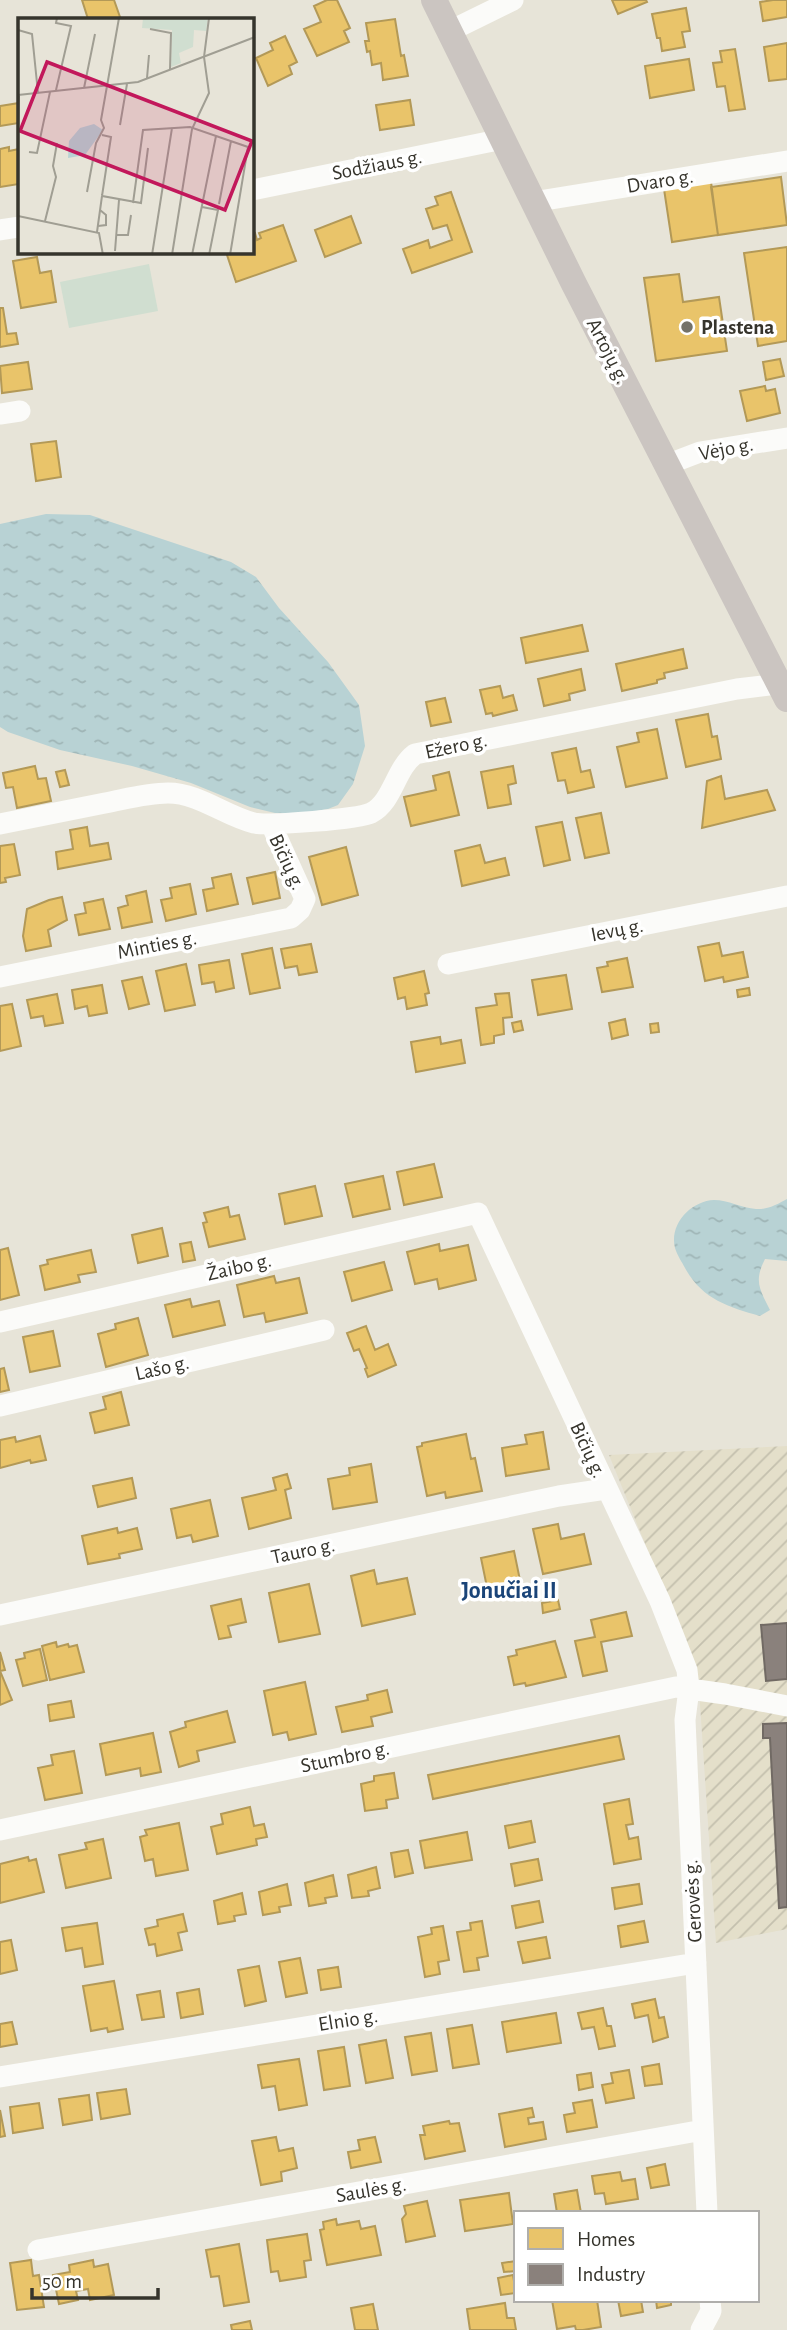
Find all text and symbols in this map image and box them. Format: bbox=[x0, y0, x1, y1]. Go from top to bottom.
inset map bbox=[18, 18, 254, 254]
street label: Sodžiaus g. bbox=[330, 146, 424, 184]
street label: Dvaro g. bbox=[625, 165, 695, 197]
street label: Artojų g. bbox=[583, 315, 633, 387]
place label: Plastena bbox=[701, 317, 774, 338]
marker: Plastena bbox=[679, 319, 695, 335]
street label: Vėjo g. bbox=[697, 433, 755, 465]
street label: Ežero g. bbox=[423, 729, 489, 763]
street label: Bičių g. bbox=[265, 831, 309, 893]
street label: Ievų g. bbox=[589, 915, 645, 945]
street label: Minties g. bbox=[116, 927, 198, 963]
street label: Žaibo g. bbox=[204, 1247, 273, 1285]
street label: Lašo g. bbox=[133, 1352, 191, 1384]
street label: Bičių g. bbox=[566, 1419, 610, 1481]
street label: Tauro g. bbox=[269, 1534, 337, 1568]
district label: Jonučiai II bbox=[461, 1579, 557, 1603]
street label: Stumbro g. bbox=[299, 1737, 391, 1777]
street label: Gerovės g. bbox=[680, 1859, 706, 1943]
street label: Elnio g. bbox=[317, 2005, 379, 2035]
street label: Saulės g. bbox=[334, 2173, 408, 2207]
legend bbox=[514, 2211, 759, 2302]
text: Homes bbox=[577, 2229, 635, 2250]
scale bar bbox=[32, 2256, 158, 2300]
text: Industry bbox=[577, 2264, 645, 2285]
text: 50 m bbox=[42, 2271, 82, 2292]

